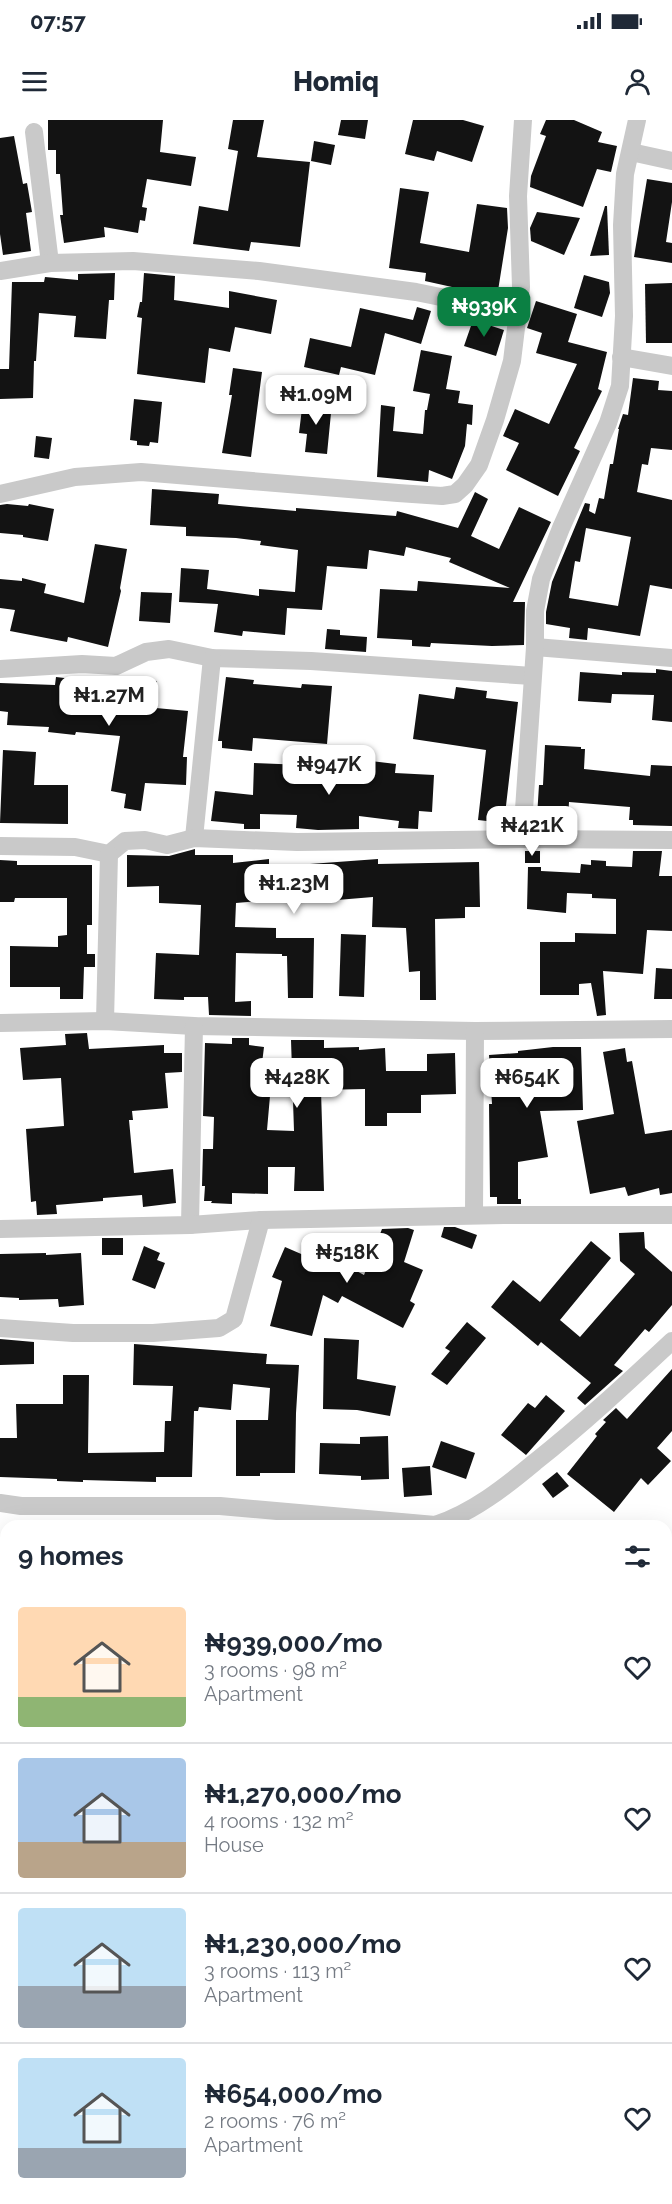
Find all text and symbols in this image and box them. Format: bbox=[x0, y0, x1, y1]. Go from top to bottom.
text: 07:57 bbox=[30, 8, 86, 34]
icon: menu bbox=[18, 65, 51, 98]
icon: person bbox=[621, 65, 654, 98]
text: Homiq bbox=[293, 66, 379, 97]
pin: ₦939K bbox=[442, 287, 526, 338]
text: ₦939K bbox=[451, 294, 517, 318]
pin: ₦1.09M bbox=[267, 375, 365, 426]
text: ₦1.09M bbox=[280, 382, 352, 406]
pin: ₦1.27M bbox=[60, 676, 158, 727]
text: ₦1.27M bbox=[73, 683, 145, 707]
pin: ₦947K bbox=[287, 745, 371, 796]
text: ₦947K bbox=[296, 752, 362, 776]
pin: ₦421K bbox=[490, 806, 574, 857]
text: ₦421K bbox=[500, 813, 564, 837]
pin: ₦1.23M bbox=[245, 864, 343, 915]
text: ₦1.23M bbox=[258, 871, 330, 895]
pin: ₦428K bbox=[255, 1058, 339, 1109]
pin: ₦654K bbox=[485, 1058, 569, 1109]
text: ₦428K bbox=[264, 1065, 330, 1089]
text: ₦654K bbox=[494, 1065, 560, 1089]
pin: ₦518K bbox=[305, 1233, 389, 1284]
text: ₦518K bbox=[315, 1240, 379, 1264]
icon: filters bbox=[621, 1540, 654, 1573]
text: 9 homes bbox=[18, 1541, 124, 1571]
text: ₦939,000/mo bbox=[204, 1628, 382, 1658]
icon: home bbox=[66, 1631, 138, 1703]
icon: heart bbox=[621, 1651, 654, 1684]
text: 3 rooms · 98 m² bbox=[204, 1658, 347, 1682]
text: Apartment bbox=[204, 1682, 303, 1706]
text: ₦1,270,000/mo bbox=[204, 1779, 401, 1809]
icon: home bbox=[66, 1782, 138, 1854]
icon: heart bbox=[621, 1802, 654, 1835]
text: 4 rooms · 132 m² bbox=[204, 1809, 353, 1833]
text: House bbox=[204, 1833, 264, 1857]
text: ₦1,230,000/mo bbox=[204, 1929, 401, 1959]
icon: home bbox=[66, 1932, 138, 2004]
icon: heart bbox=[621, 1952, 654, 1985]
text: 3 rooms · 113 m² bbox=[204, 1959, 351, 1983]
text: Apartment bbox=[204, 1983, 303, 2007]
text: ₦654,000/mo bbox=[204, 2079, 382, 2109]
icon: home bbox=[66, 2082, 138, 2154]
icon: heart bbox=[621, 2102, 654, 2135]
text: 2 rooms · 76 m² bbox=[204, 2109, 346, 2133]
text: Apartment bbox=[204, 2133, 303, 2157]

